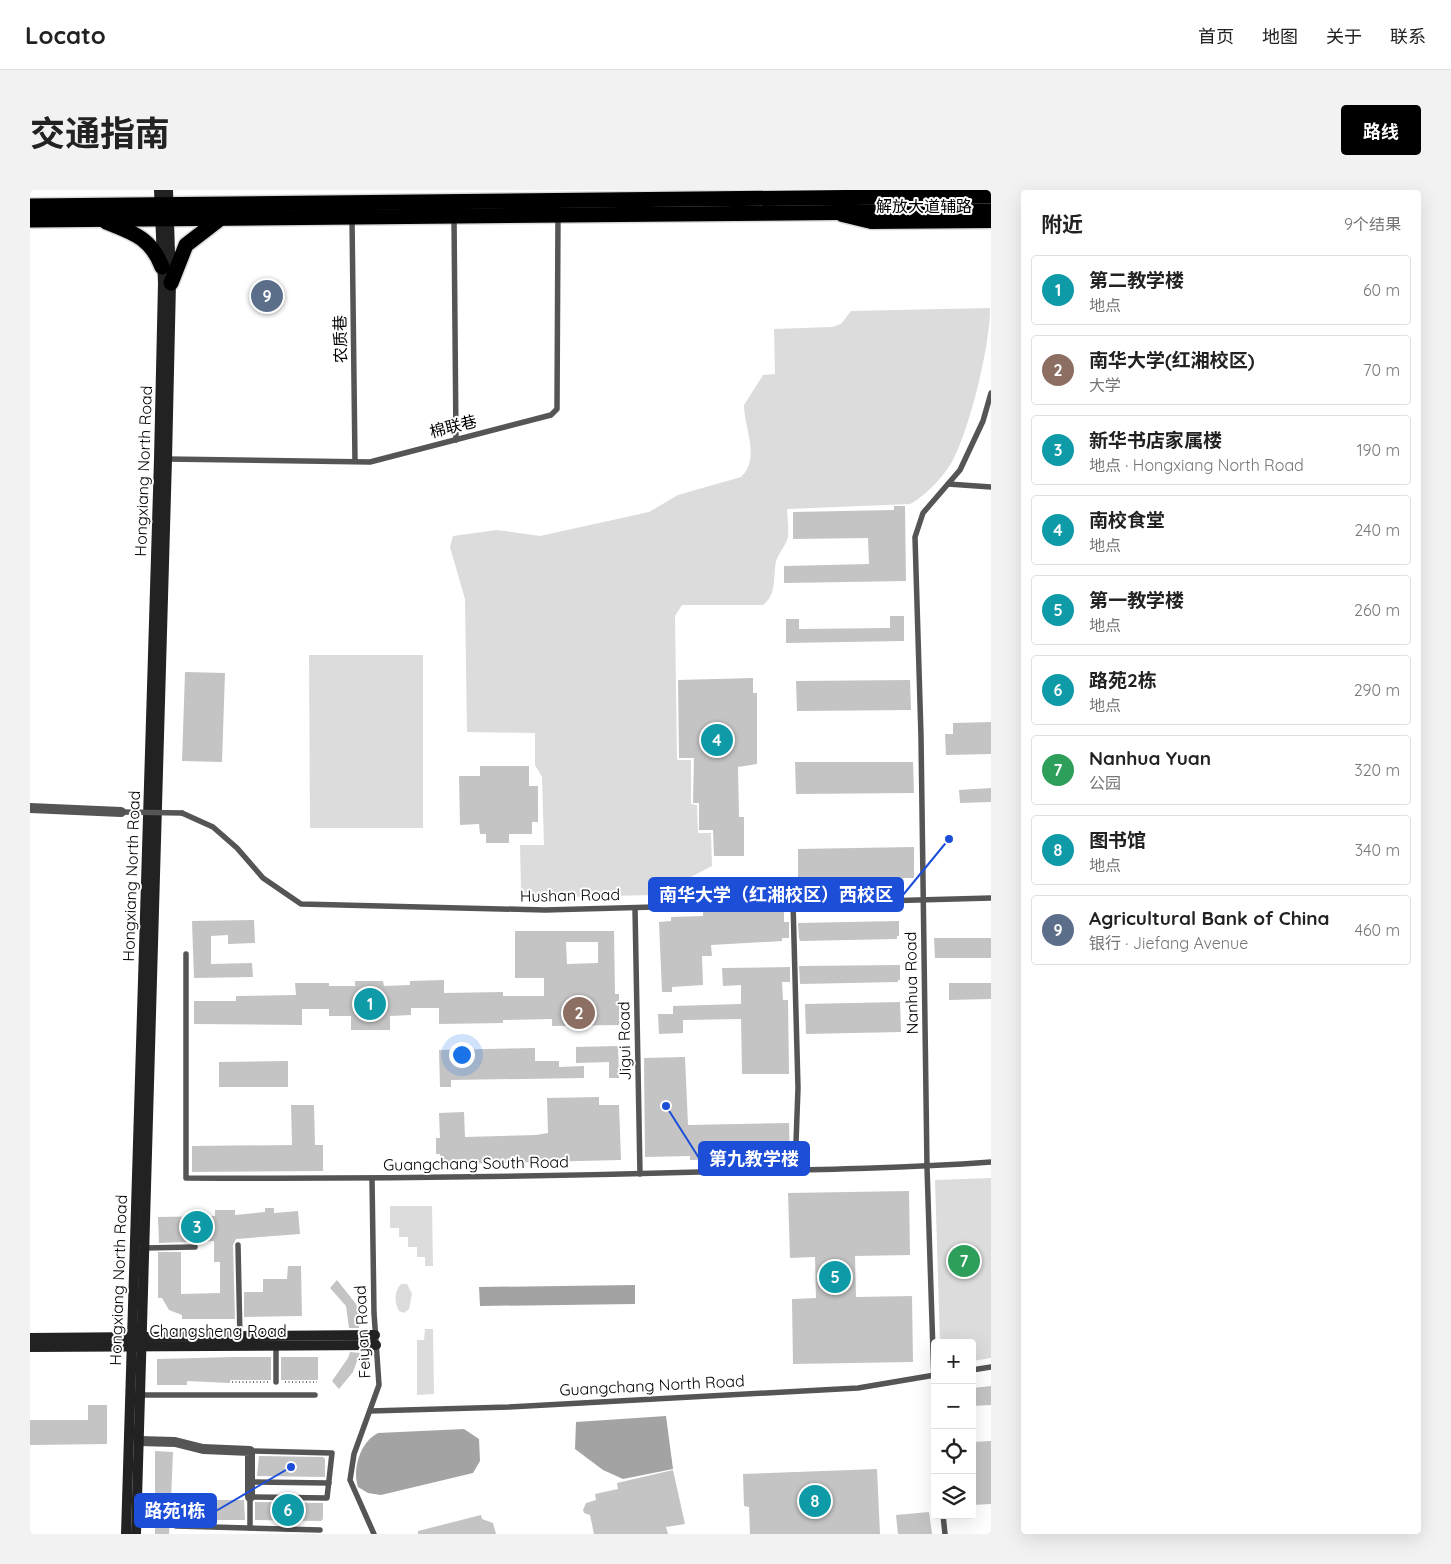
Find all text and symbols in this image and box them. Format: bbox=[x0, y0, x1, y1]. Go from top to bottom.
text: Locato bbox=[25, 20, 106, 50]
text: 首页 bbox=[1198, 25, 1234, 48]
text: 地图 bbox=[1262, 25, 1298, 48]
text: 关于 bbox=[1326, 25, 1362, 48]
text: 联系 bbox=[1390, 25, 1426, 48]
button: 路线 bbox=[1341, 105, 1421, 155]
text: 交通指南 bbox=[30, 111, 170, 155]
street label: 解放大道辅路 bbox=[876, 196, 972, 216]
text: 附近 bbox=[1041, 211, 1083, 237]
text: 9个结果 bbox=[1344, 214, 1401, 234]
text: 第二教学楼 bbox=[1089, 268, 1184, 292]
pin: 9 bbox=[251, 277, 283, 315]
text: 1 bbox=[1055, 280, 1061, 300]
text: 60 m bbox=[1363, 280, 1400, 300]
text: 地点 bbox=[1089, 295, 1121, 315]
street label: 农质巷 bbox=[330, 315, 350, 363]
text: 南华大学(红湘校区) bbox=[1089, 348, 1255, 372]
text: 2 bbox=[1053, 360, 1063, 380]
text: 70 m bbox=[1363, 360, 1400, 380]
text: 大学 bbox=[1089, 375, 1121, 395]
street label: Hongxiang North Road bbox=[130, 385, 156, 557]
street label: 棉联巷 bbox=[427, 410, 479, 442]
text: 新华书店家属楼 bbox=[1089, 428, 1222, 452]
text: 3 bbox=[1054, 440, 1062, 460]
text: 190 m bbox=[1357, 440, 1400, 460]
text: 地点 · Hongxiang North Road bbox=[1089, 455, 1304, 475]
text: 南校食堂 bbox=[1089, 508, 1165, 532]
text: 4 bbox=[1053, 520, 1063, 540]
text: 240 m bbox=[1354, 520, 1400, 540]
text: 地点 bbox=[1089, 535, 1121, 555]
text: 第一教学楼 bbox=[1089, 588, 1184, 612]
text: 5 bbox=[1053, 600, 1063, 620]
text: 260 m bbox=[1354, 600, 1400, 620]
text: 地点 bbox=[1089, 615, 1121, 635]
text: 路苑2栋 bbox=[1089, 668, 1157, 692]
text: 6 bbox=[1054, 680, 1062, 700]
text: 290 m bbox=[1354, 680, 1400, 700]
text: 地点 bbox=[1089, 695, 1121, 715]
pin: 4 bbox=[701, 721, 733, 759]
text: Nanhua Yuan bbox=[1089, 746, 1211, 770]
text: 7 bbox=[1054, 760, 1062, 780]
text: 320 m bbox=[1354, 760, 1400, 780]
text: 公园 bbox=[1089, 773, 1121, 793]
street label: Hongxiang North Road bbox=[118, 790, 144, 962]
text: 图书馆 bbox=[1089, 828, 1146, 852]
text: 8 bbox=[1054, 840, 1062, 860]
text: 340 m bbox=[1355, 840, 1400, 860]
text: 地点 bbox=[1089, 855, 1121, 875]
callout: 南华大学（红湘校区）西校区 bbox=[649, 878, 903, 911]
text: 南华大学（红湘校区）西校区 bbox=[659, 883, 893, 906]
street label: Hushan Road bbox=[520, 884, 620, 906]
text: Agricultural Bank of China bbox=[1089, 906, 1330, 930]
text: 9 bbox=[1053, 920, 1063, 940]
text: 460 m bbox=[1354, 920, 1400, 940]
street label: Nanhua Road bbox=[900, 932, 922, 1034]
text: 银行 · Jiefang Avenue bbox=[1089, 933, 1248, 953]
pin: 1 bbox=[354, 985, 386, 1023]
pin: 2 bbox=[563, 994, 595, 1032]
street label: Jigui Road bbox=[613, 1001, 635, 1081]
your location bbox=[449, 1042, 475, 1068]
callout: 第九教学楼 bbox=[699, 1142, 809, 1175]
text: 第九教学楼 bbox=[709, 1147, 799, 1170]
street label: Guangchang South Road bbox=[383, 1151, 569, 1175]
street label: Hongxiang North Road bbox=[105, 1194, 131, 1366]
pin: 3 bbox=[181, 1208, 213, 1246]
pin: 7 bbox=[948, 1242, 980, 1280]
pin: 5 bbox=[819, 1258, 851, 1296]
street label: Feiyan Road bbox=[350, 1285, 374, 1379]
street label: Changsheng Road bbox=[149, 1321, 287, 1341]
map controls bbox=[931, 1339, 976, 1519]
button: + bbox=[931, 1339, 976, 1384]
street label: Guangchang North Road bbox=[559, 1370, 745, 1400]
button: − bbox=[931, 1384, 976, 1429]
button: locate bbox=[931, 1429, 976, 1474]
button: layers bbox=[931, 1474, 976, 1519]
pin: 8 bbox=[799, 1482, 831, 1520]
pin: 6 bbox=[272, 1491, 304, 1529]
callout: 路苑1栋 bbox=[135, 1494, 216, 1527]
text: 路苑1栋 bbox=[144, 1499, 206, 1522]

